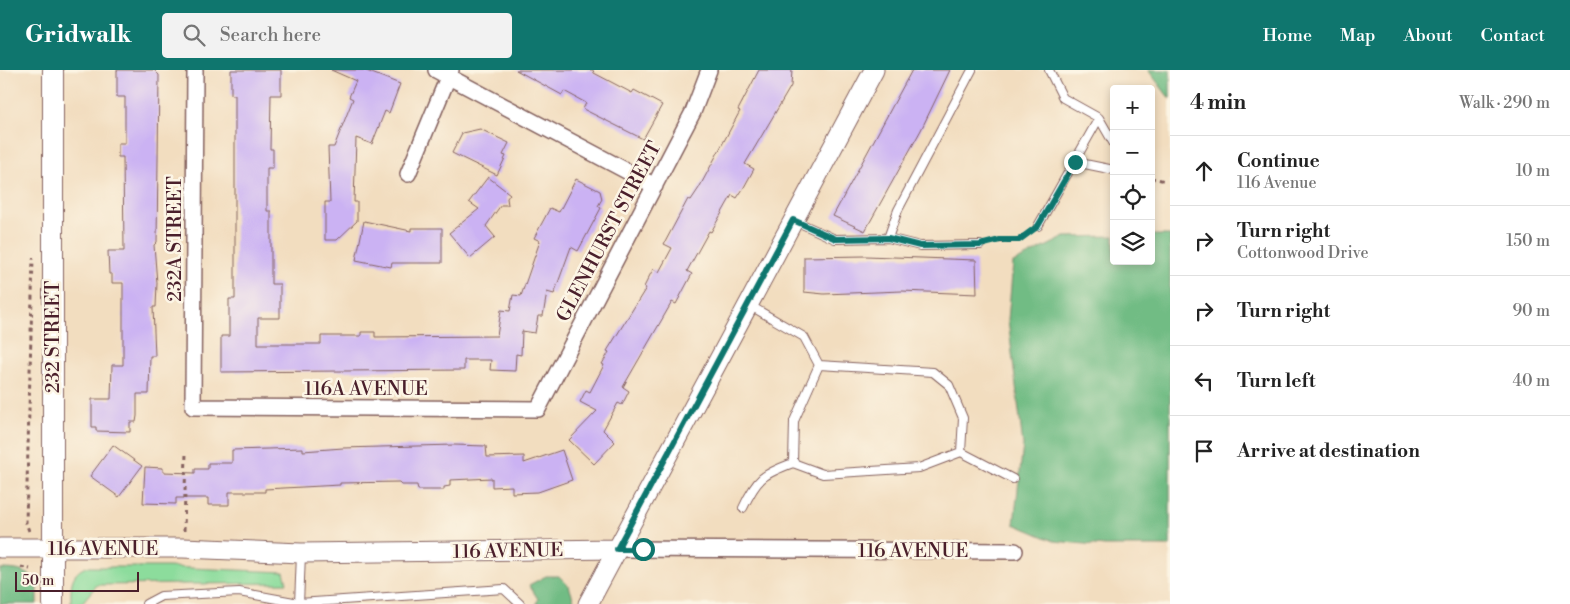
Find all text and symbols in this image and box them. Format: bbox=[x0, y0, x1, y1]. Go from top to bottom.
search box bbox=[162, 13, 512, 58]
text: Gridwalk bbox=[25, 20, 132, 50]
icon: search bbox=[180, 21, 208, 49]
text: Search here bbox=[220, 23, 321, 47]
text: Home bbox=[1263, 24, 1312, 47]
text: Map bbox=[1340, 24, 1376, 47]
text: About bbox=[1404, 24, 1453, 47]
text: Contact bbox=[1481, 24, 1545, 47]
map controls bbox=[1110, 85, 1155, 265]
button: + bbox=[1110, 85, 1155, 130]
text: 4 min bbox=[1190, 90, 1246, 116]
text: Walk · 290 m bbox=[1459, 93, 1550, 113]
button: − bbox=[1110, 130, 1155, 175]
street label: GLENHURST STREET bbox=[551, 137, 667, 326]
text: Continue bbox=[1237, 149, 1320, 173]
route end bbox=[1064, 151, 1087, 174]
icon: ahead bbox=[1190, 157, 1218, 185]
text: 10 m bbox=[1516, 161, 1550, 181]
text: 116 Avenue bbox=[1237, 173, 1316, 193]
button: locate bbox=[1110, 175, 1155, 220]
street label: 232A STREET bbox=[163, 176, 187, 302]
text: Turn right bbox=[1237, 219, 1330, 243]
button: layers bbox=[1110, 220, 1155, 265]
icon: right bbox=[1190, 227, 1218, 255]
text: 150 m bbox=[1506, 231, 1550, 251]
text: Cottonwood Drive bbox=[1237, 243, 1368, 263]
street label: 232 STREET bbox=[41, 281, 65, 393]
icon: right bbox=[1190, 297, 1218, 325]
text: Turn right bbox=[1237, 299, 1330, 323]
text: 90 m bbox=[1512, 301, 1550, 321]
icon: left bbox=[1190, 367, 1218, 395]
text: Turn left bbox=[1237, 369, 1316, 393]
text: 40 m bbox=[1513, 371, 1550, 391]
street label: 116A AVENUE bbox=[304, 377, 428, 401]
icon: arrive bbox=[1190, 437, 1218, 465]
text: Arrive at destination bbox=[1237, 439, 1420, 463]
street label: 116 AVENUE bbox=[48, 537, 158, 561]
street label: 116 AVENUE bbox=[453, 538, 564, 564]
route start bbox=[632, 538, 655, 561]
street label: 116 AVENUE bbox=[858, 539, 968, 563]
scale bar bbox=[15, 569, 139, 592]
text: 50 m bbox=[22, 572, 54, 590]

